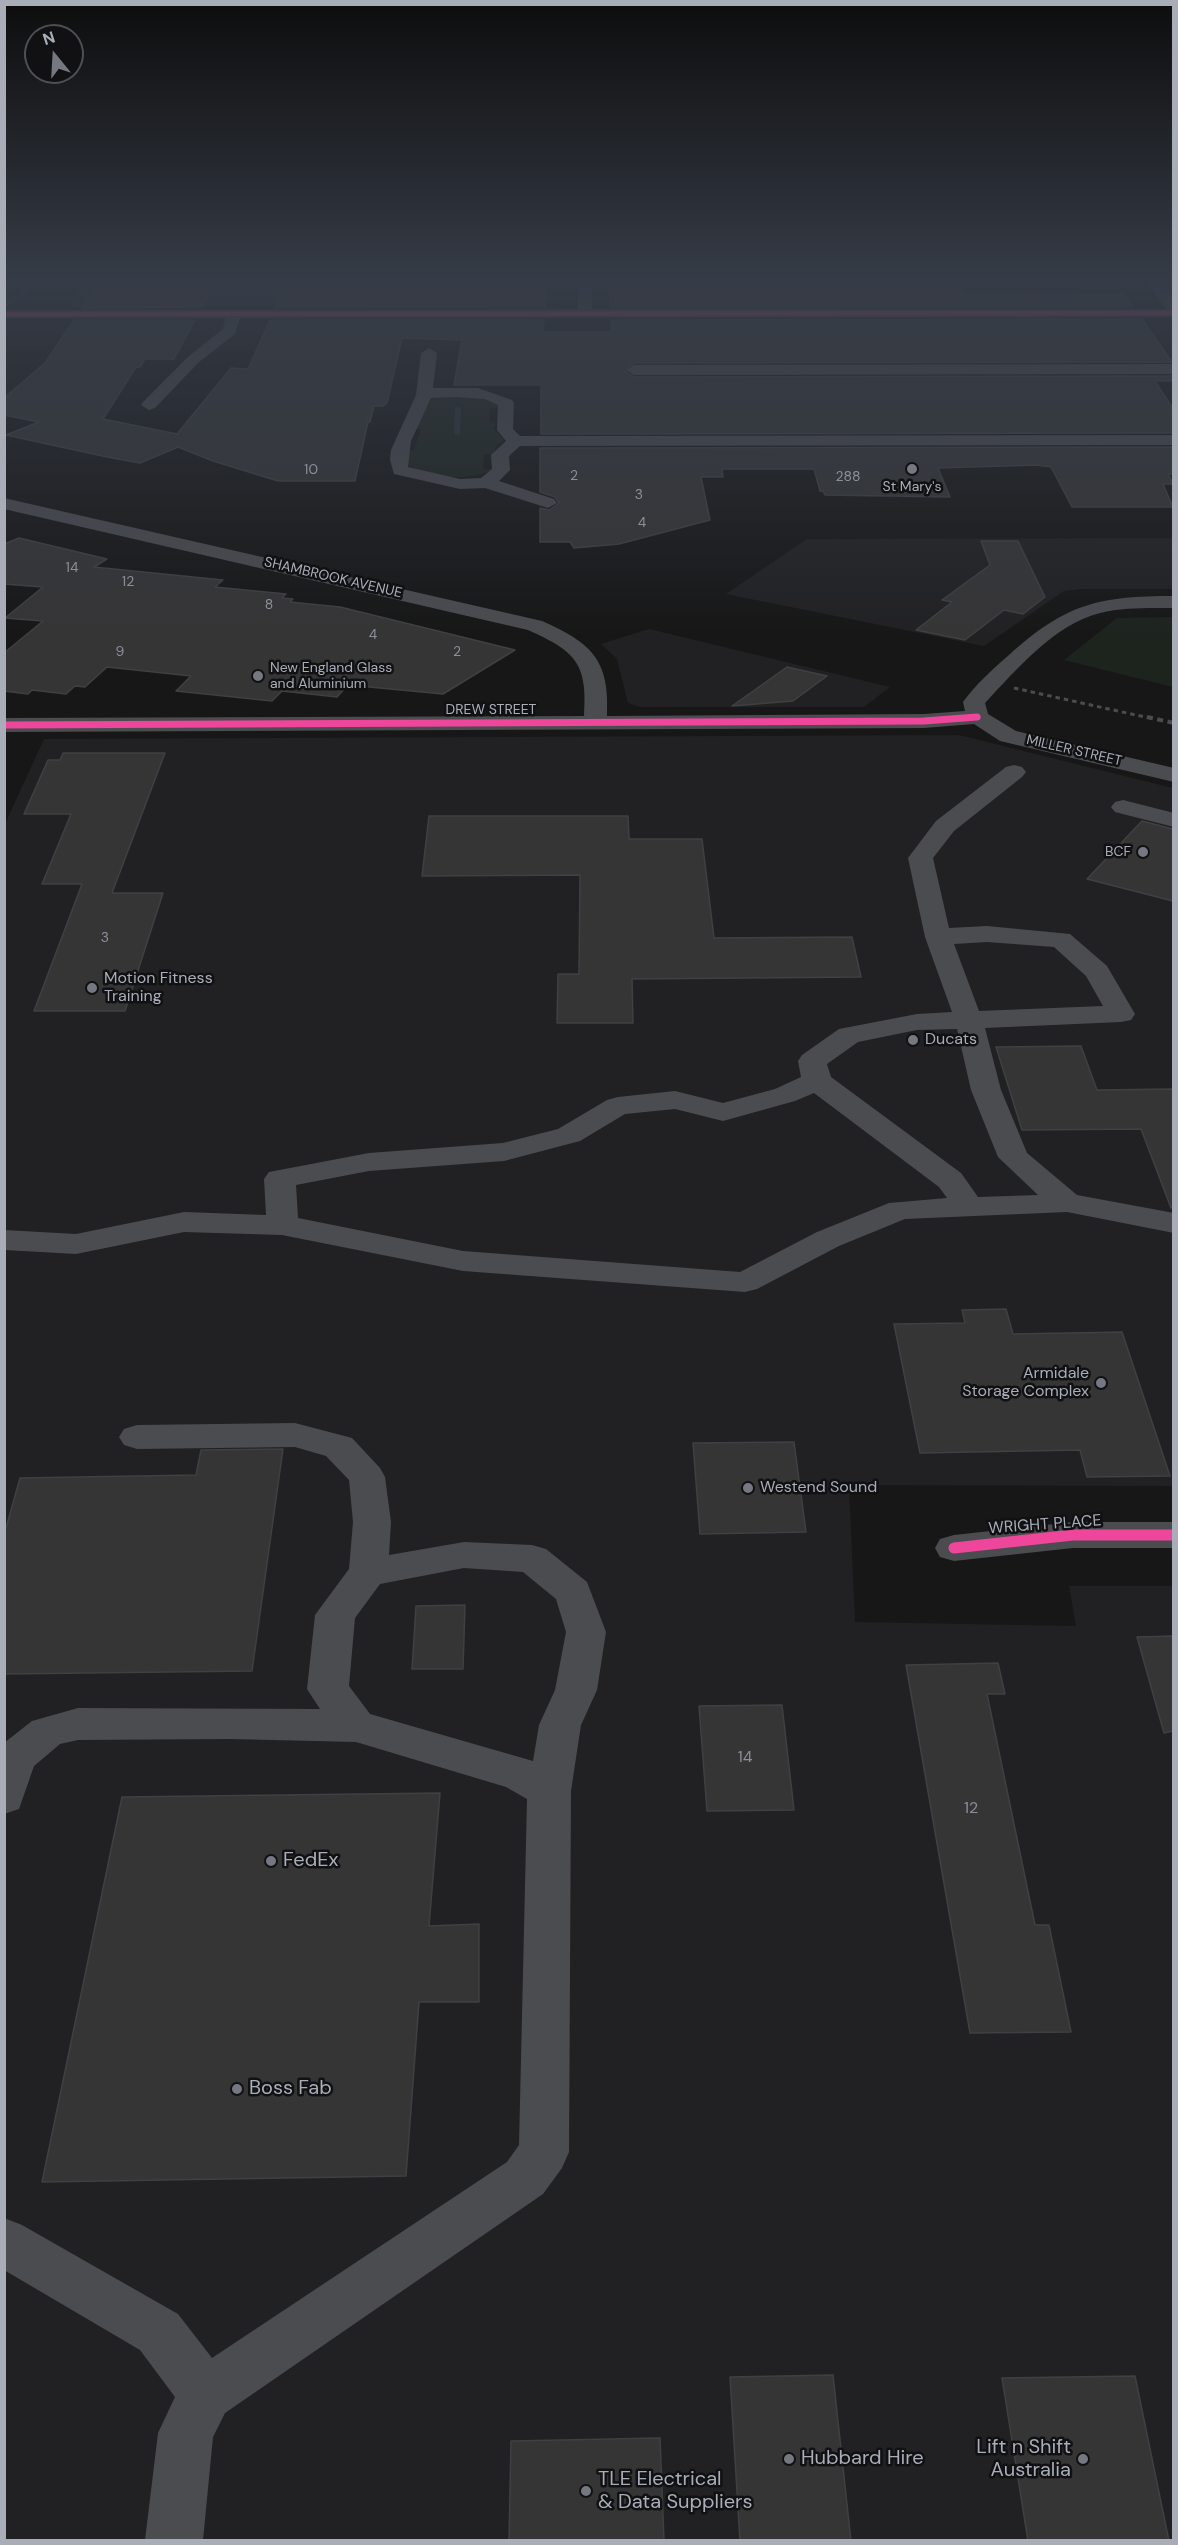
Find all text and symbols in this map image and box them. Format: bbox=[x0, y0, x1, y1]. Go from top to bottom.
north arrow bbox=[24, 24, 84, 84]
text: N bbox=[40, 27, 58, 50]
house number: 10 bbox=[304, 462, 318, 478]
marker: St Mary's bbox=[905, 462, 919, 476]
house number: 2 bbox=[570, 468, 578, 484]
house number: 288 bbox=[836, 469, 860, 485]
place label: St Mary's bbox=[883, 479, 941, 495]
house number: 3 bbox=[635, 487, 643, 503]
house number: 4 bbox=[638, 515, 646, 531]
street label: SHAMBROOK AVENUE bbox=[262, 554, 404, 602]
house number: 14 bbox=[66, 560, 78, 576]
house number: 12 bbox=[122, 574, 134, 590]
house number: 8 bbox=[265, 597, 273, 613]
house number: 4 bbox=[369, 627, 377, 643]
house number: 9 bbox=[116, 644, 124, 660]
house number: 2 bbox=[453, 644, 461, 660]
place label: New England Glass and Aluminium bbox=[270, 660, 392, 692]
marker: New England Glass and Aluminium bbox=[251, 669, 265, 683]
street label: DREW STREET bbox=[446, 702, 536, 718]
street label: MILLER STREET bbox=[1025, 732, 1123, 770]
place label: BCF bbox=[1105, 844, 1131, 860]
marker: BCF bbox=[1136, 845, 1150, 859]
house number: 3 bbox=[101, 930, 109, 946]
place label: Motion Fitness Training bbox=[104, 969, 213, 1007]
marker: Motion Fitness Training bbox=[85, 981, 99, 995]
place label: Ducats bbox=[925, 1030, 977, 1050]
marker: Ducats bbox=[906, 1033, 920, 1047]
place label: Armidale Storage Complex bbox=[962, 1364, 1089, 1402]
marker: Armidale Storage Complex bbox=[1094, 1376, 1108, 1390]
place label: Westend Sound bbox=[760, 1478, 877, 1498]
marker: Westend Sound bbox=[741, 1481, 755, 1495]
street label: WRIGHT PLACE bbox=[988, 1511, 1102, 1539]
house number: 14 bbox=[738, 1748, 752, 1768]
house number: 12 bbox=[964, 1799, 978, 1819]
place label: FedEx bbox=[283, 1849, 338, 1873]
marker: FedEx bbox=[264, 1854, 278, 1868]
place label: Boss Fab bbox=[249, 2077, 332, 2101]
marker: Boss Fab bbox=[230, 2082, 244, 2096]
place label: Lift n Shift Australia bbox=[976, 2436, 1071, 2483]
place label: Hubbard Hire bbox=[801, 2447, 924, 2471]
marker: Hubbard Hire bbox=[782, 2452, 796, 2466]
marker: Lift n Shift Australia bbox=[1076, 2452, 1090, 2466]
place label: TLE Electrical & Data Suppliers bbox=[598, 2468, 753, 2515]
marker: TLE Electrical & Data Suppliers bbox=[579, 2484, 593, 2498]

